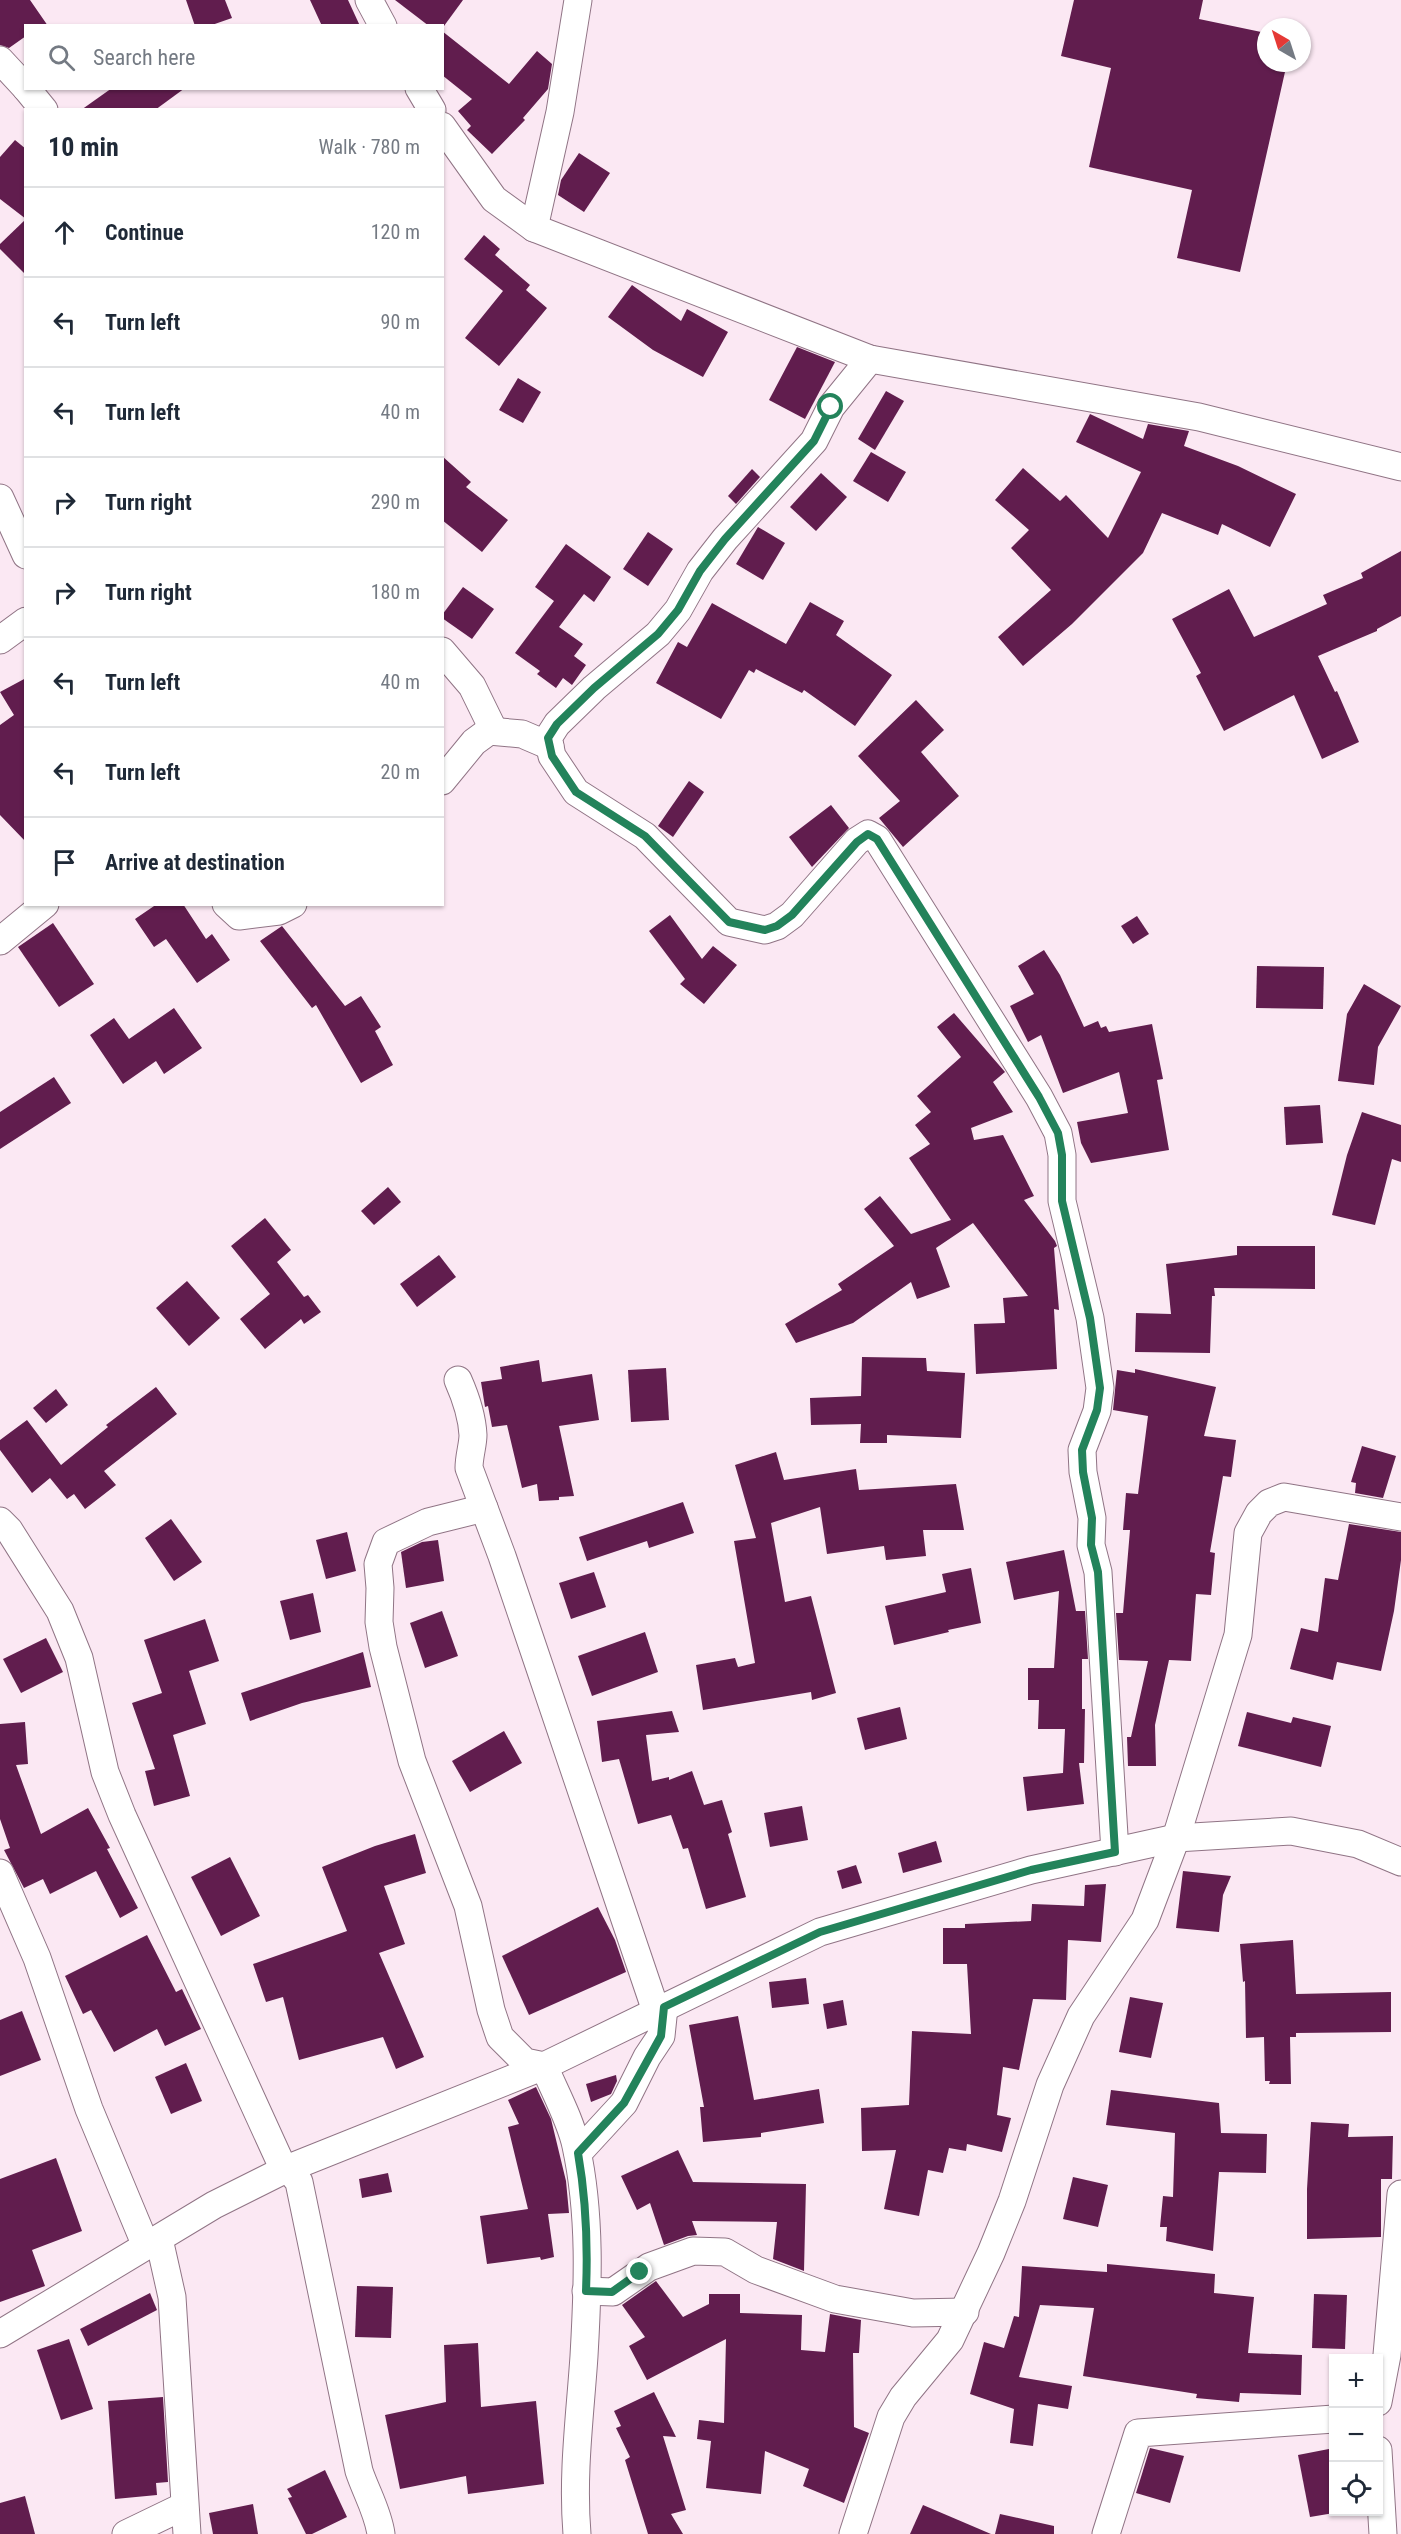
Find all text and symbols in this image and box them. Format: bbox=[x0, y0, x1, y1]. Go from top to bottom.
north arrow bbox=[1257, 18, 1311, 72]
search box bbox=[24, 24, 444, 90]
icon: search bbox=[45, 41, 78, 74]
text: Search here bbox=[93, 45, 195, 70]
text: 10 min bbox=[48, 132, 119, 162]
text: Walk · 780 m bbox=[319, 135, 420, 159]
icon: ahead bbox=[48, 216, 81, 249]
text: Continue bbox=[105, 220, 184, 245]
text: 120 m bbox=[371, 220, 420, 244]
icon: left bbox=[48, 306, 81, 339]
text: Turn left bbox=[105, 310, 180, 335]
text: 90 m bbox=[381, 310, 420, 334]
route start bbox=[817, 393, 843, 419]
icon: left bbox=[48, 396, 81, 429]
text: Turn left bbox=[105, 400, 180, 425]
text: 40 m bbox=[381, 400, 420, 424]
icon: right bbox=[48, 486, 81, 519]
text: Turn right bbox=[105, 490, 192, 515]
text: 290 m bbox=[371, 490, 420, 514]
icon: right bbox=[48, 576, 81, 609]
text: Turn right bbox=[105, 580, 192, 605]
text: 180 m bbox=[371, 580, 420, 604]
icon: left bbox=[48, 666, 81, 699]
text: Turn left bbox=[105, 670, 180, 695]
text: 40 m bbox=[381, 670, 420, 694]
icon: left bbox=[48, 756, 81, 789]
text: Turn left bbox=[105, 760, 180, 785]
text: 20 m bbox=[381, 760, 420, 784]
icon: arrive bbox=[48, 846, 81, 879]
text: Arrive at destination bbox=[105, 850, 285, 875]
route end bbox=[626, 2258, 652, 2284]
map controls bbox=[1329, 2354, 1383, 2516]
button: + bbox=[1329, 2354, 1383, 2408]
button: − bbox=[1329, 2408, 1383, 2462]
button: locate bbox=[1329, 2462, 1383, 2516]

